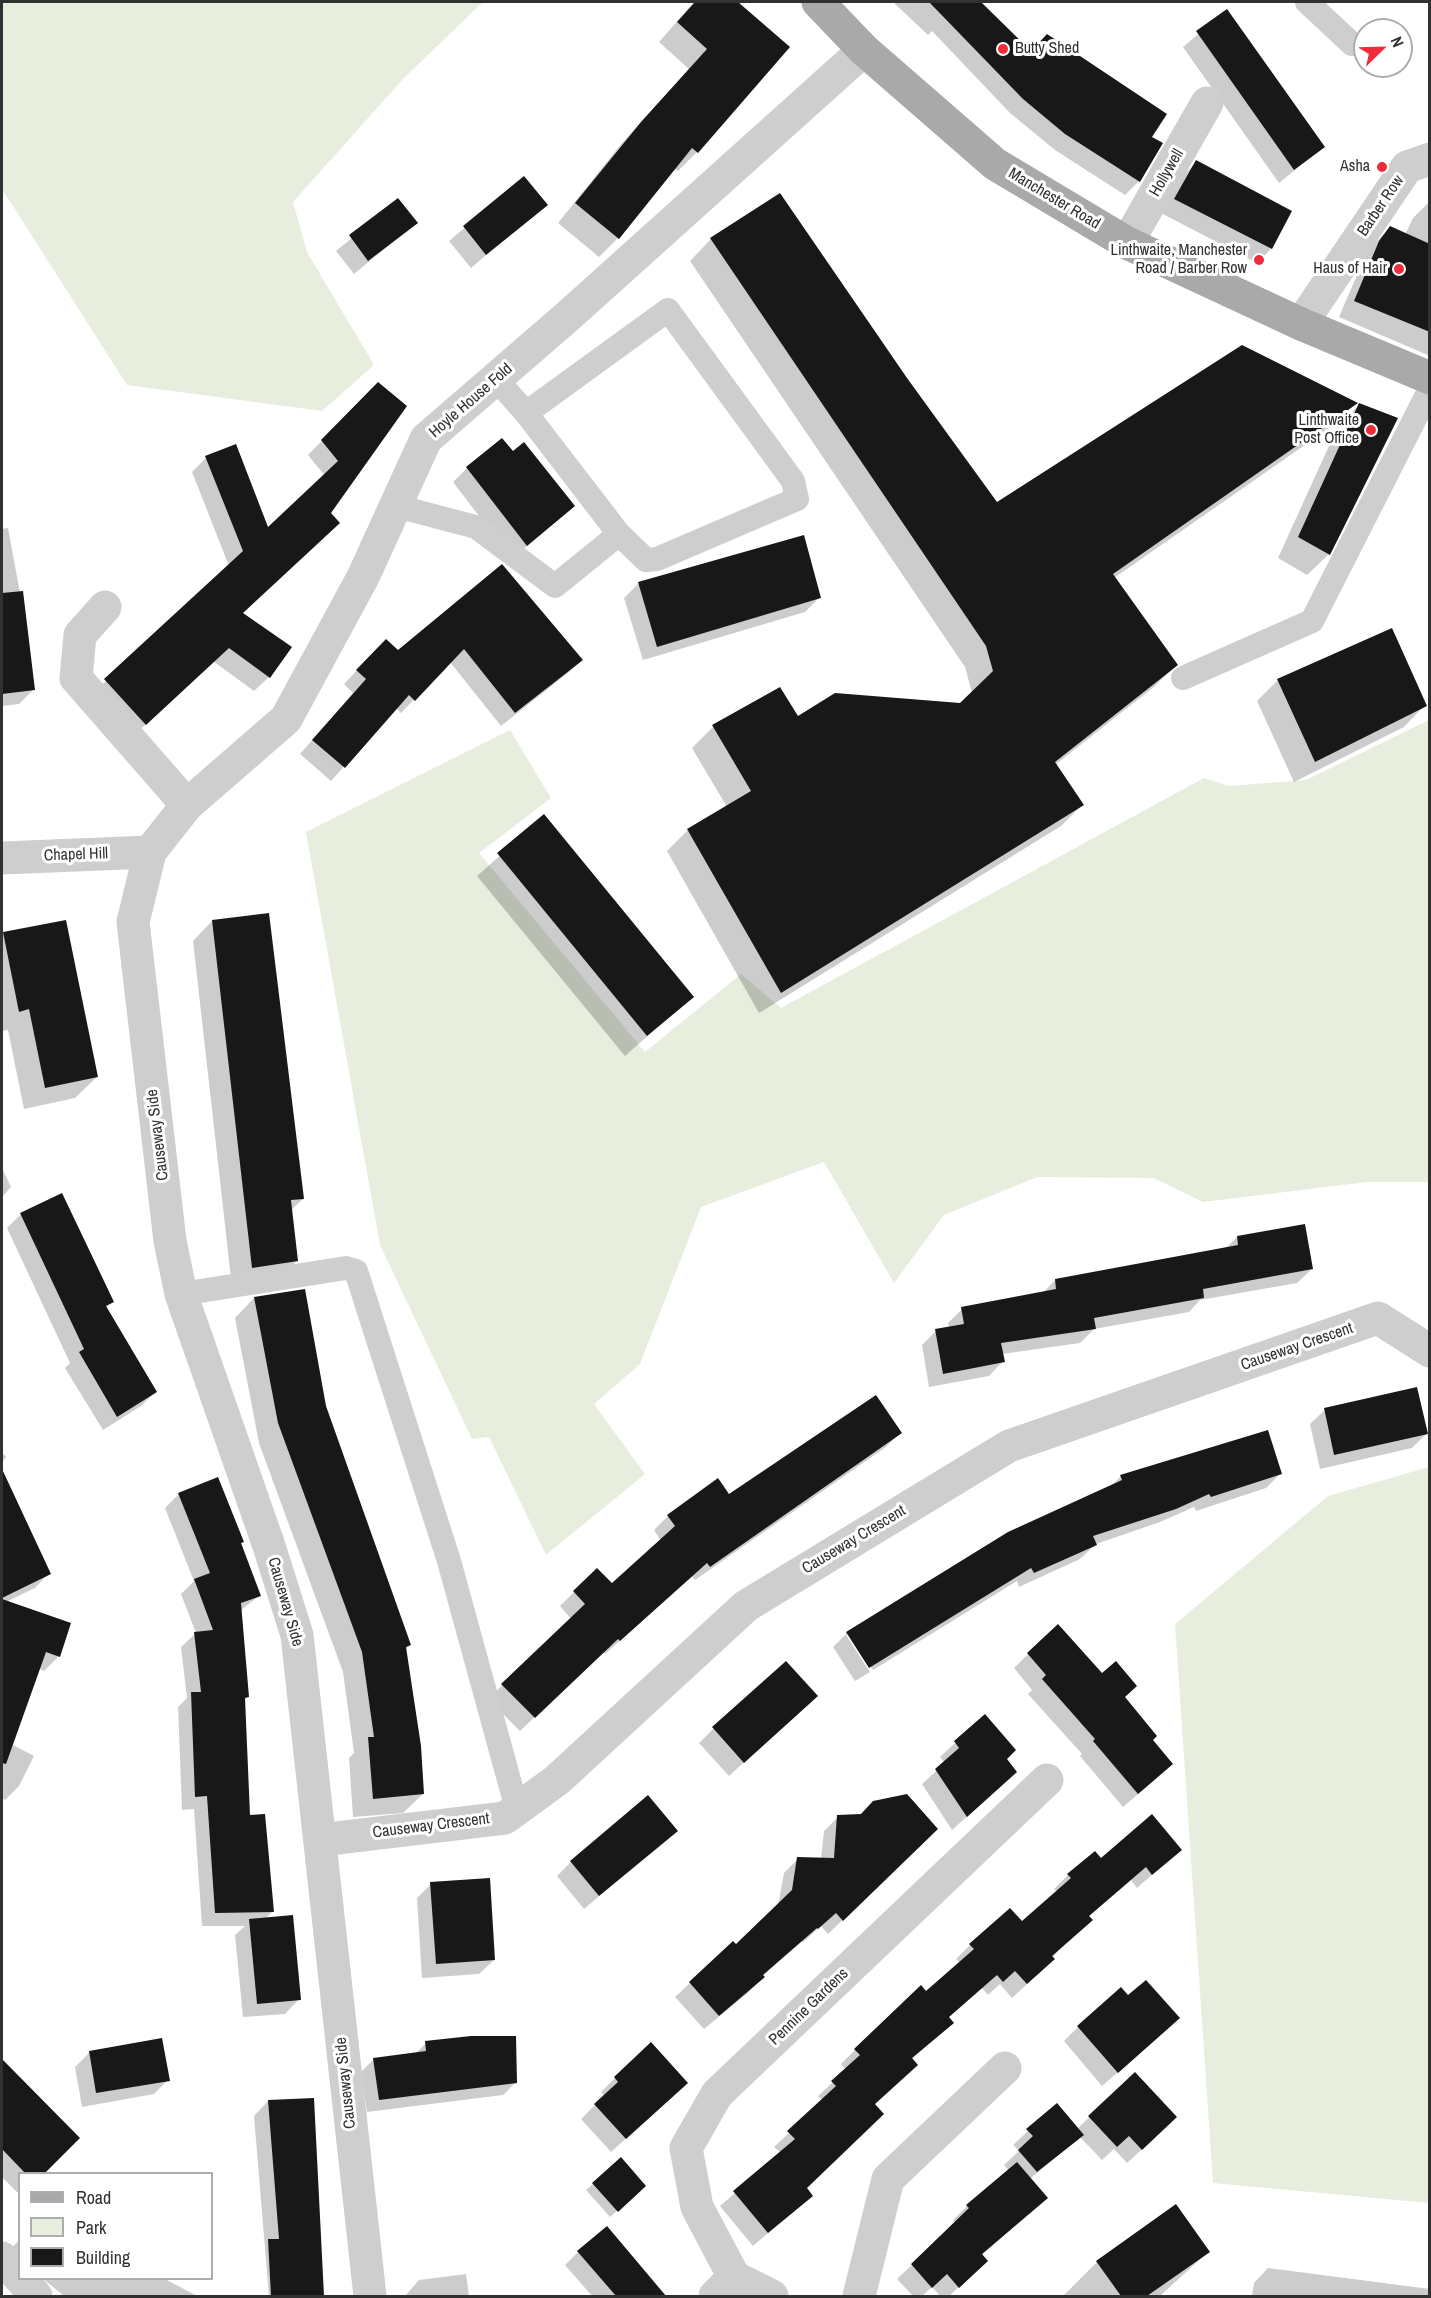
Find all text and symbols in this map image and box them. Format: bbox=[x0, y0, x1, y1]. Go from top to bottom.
north arrow bbox=[1353, 18, 1413, 78]
text: N bbox=[1386, 33, 1410, 50]
place label: Butty Shed bbox=[1015, 39, 1079, 59]
marker: Butty Shed bbox=[996, 42, 1010, 56]
street label: Hollywell bbox=[1146, 146, 1188, 200]
place label: Asha bbox=[1340, 157, 1370, 177]
marker: Asha bbox=[1375, 160, 1389, 174]
street label: Manchester Road bbox=[1005, 164, 1103, 234]
street label: Barber Row bbox=[1354, 172, 1408, 240]
place label: Linthwaite, Manchester Road / Barber Row bbox=[1111, 241, 1247, 279]
marker: Linthwaite, Manchester Road / Barber Row bbox=[1252, 253, 1266, 267]
place label: Haus of Hair bbox=[1313, 259, 1387, 279]
marker: Haus of Hair bbox=[1392, 262, 1406, 276]
street label: Hoyle House Fold bbox=[426, 360, 516, 442]
place label: Linthwaite Post Office bbox=[1294, 411, 1359, 449]
marker: Linthwaite Post Office bbox=[1364, 423, 1378, 437]
street label: Chapel Hill bbox=[44, 844, 108, 866]
street label: Causeway Side bbox=[143, 1088, 173, 1182]
street label: Causeway Crescent bbox=[1238, 1319, 1356, 1375]
street label: Causeway Crescent bbox=[799, 1502, 909, 1578]
street label: Causeway Side bbox=[263, 1555, 307, 1649]
street label: Causeway Crescent bbox=[372, 1809, 490, 1843]
street label: Pennine Gardens bbox=[765, 1964, 853, 2050]
street label: Causeway Side bbox=[332, 2036, 360, 2130]
legend bbox=[18, 2172, 213, 2280]
text: Road bbox=[76, 2185, 111, 2210]
text: Park bbox=[76, 2215, 106, 2240]
text: Building bbox=[76, 2245, 130, 2270]

